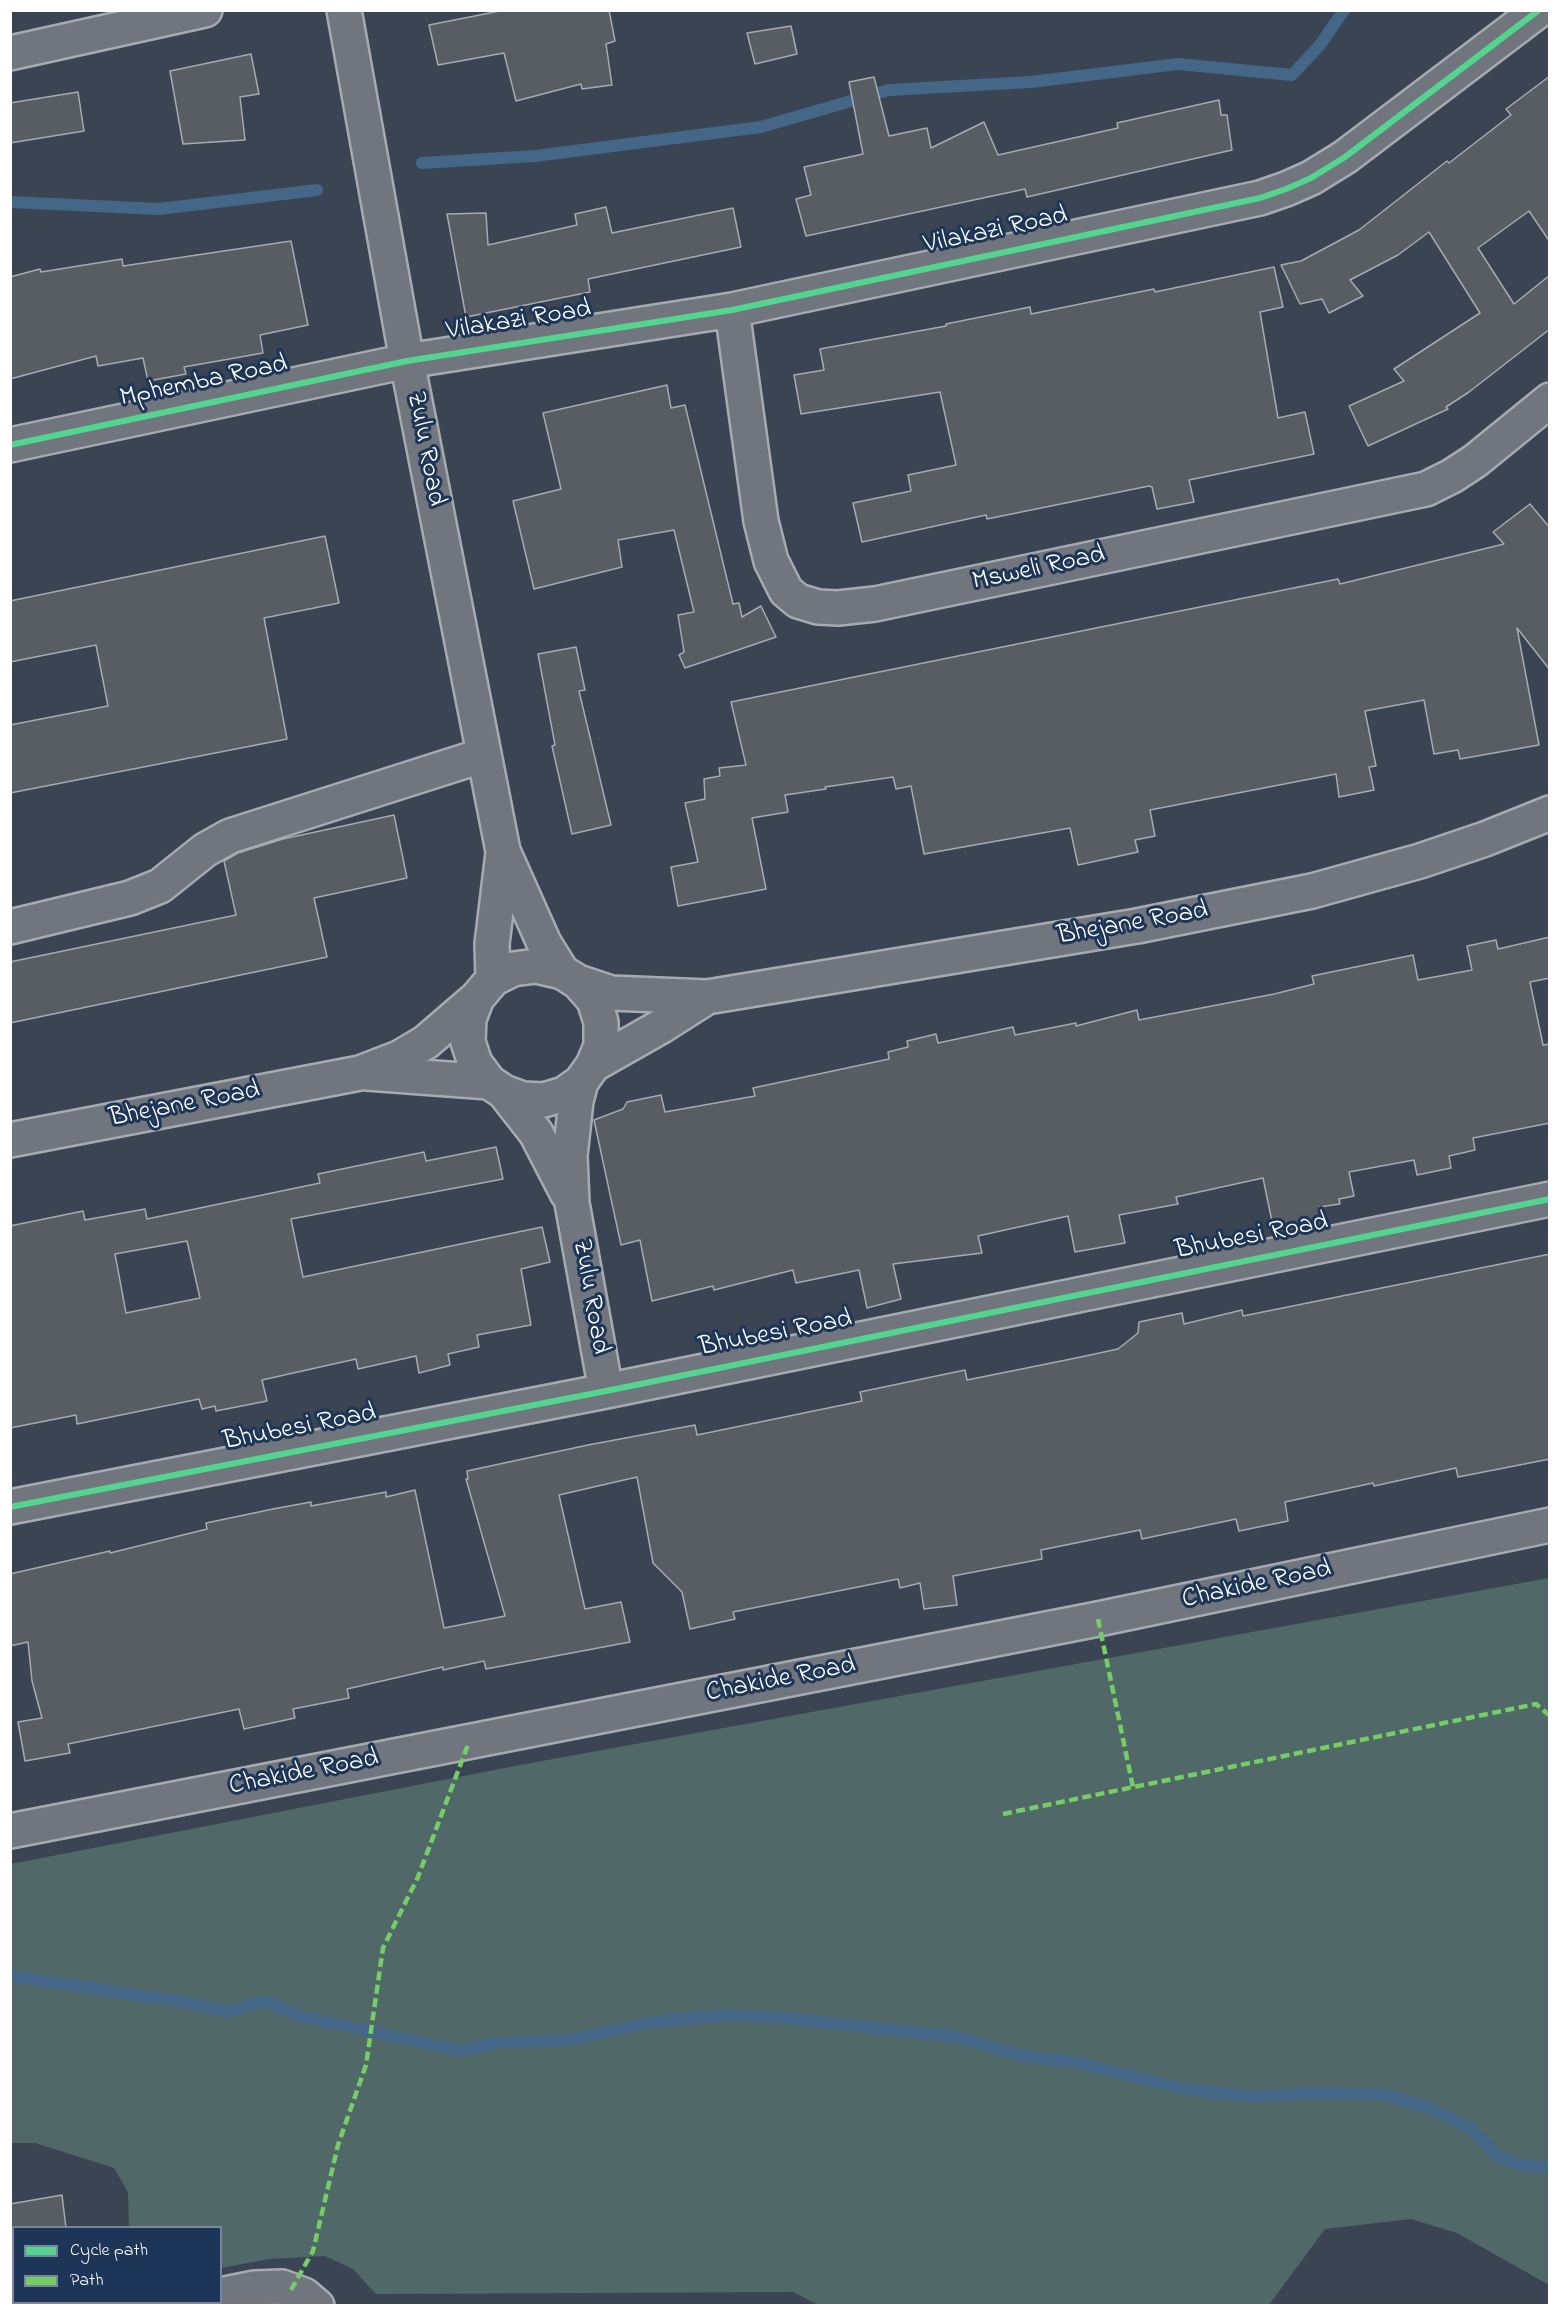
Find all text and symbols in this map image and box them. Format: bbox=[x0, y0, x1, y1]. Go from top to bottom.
street label: Vilakazi Road bbox=[921, 201, 1071, 263]
street label: Vilakazi Road bbox=[444, 295, 594, 349]
street label: Mphemba Road bbox=[117, 349, 291, 417]
street label: Zulu Road bbox=[397, 389, 451, 509]
street label: Msweli Road bbox=[970, 540, 1108, 600]
street label: Bhejane Road bbox=[1055, 896, 1211, 954]
street label: Bhejane Road bbox=[107, 1076, 263, 1136]
street label: Bhubesi Road bbox=[1173, 1207, 1331, 1269]
street label: Zulu Road bbox=[563, 1237, 615, 1357]
street label: Bhubesi Road bbox=[697, 1304, 855, 1366]
street label: Bhubesi Road bbox=[221, 1398, 379, 1460]
street label: Chakide Road bbox=[1179, 1554, 1335, 1618]
street label: Chakide Road bbox=[703, 1651, 859, 1711]
street label: Chakide Road bbox=[226, 1744, 382, 1804]
legend bbox=[12, 2226, 222, 2304]
text: Cycle path bbox=[70, 2238, 148, 2264]
text: Path bbox=[70, 2268, 104, 2294]

